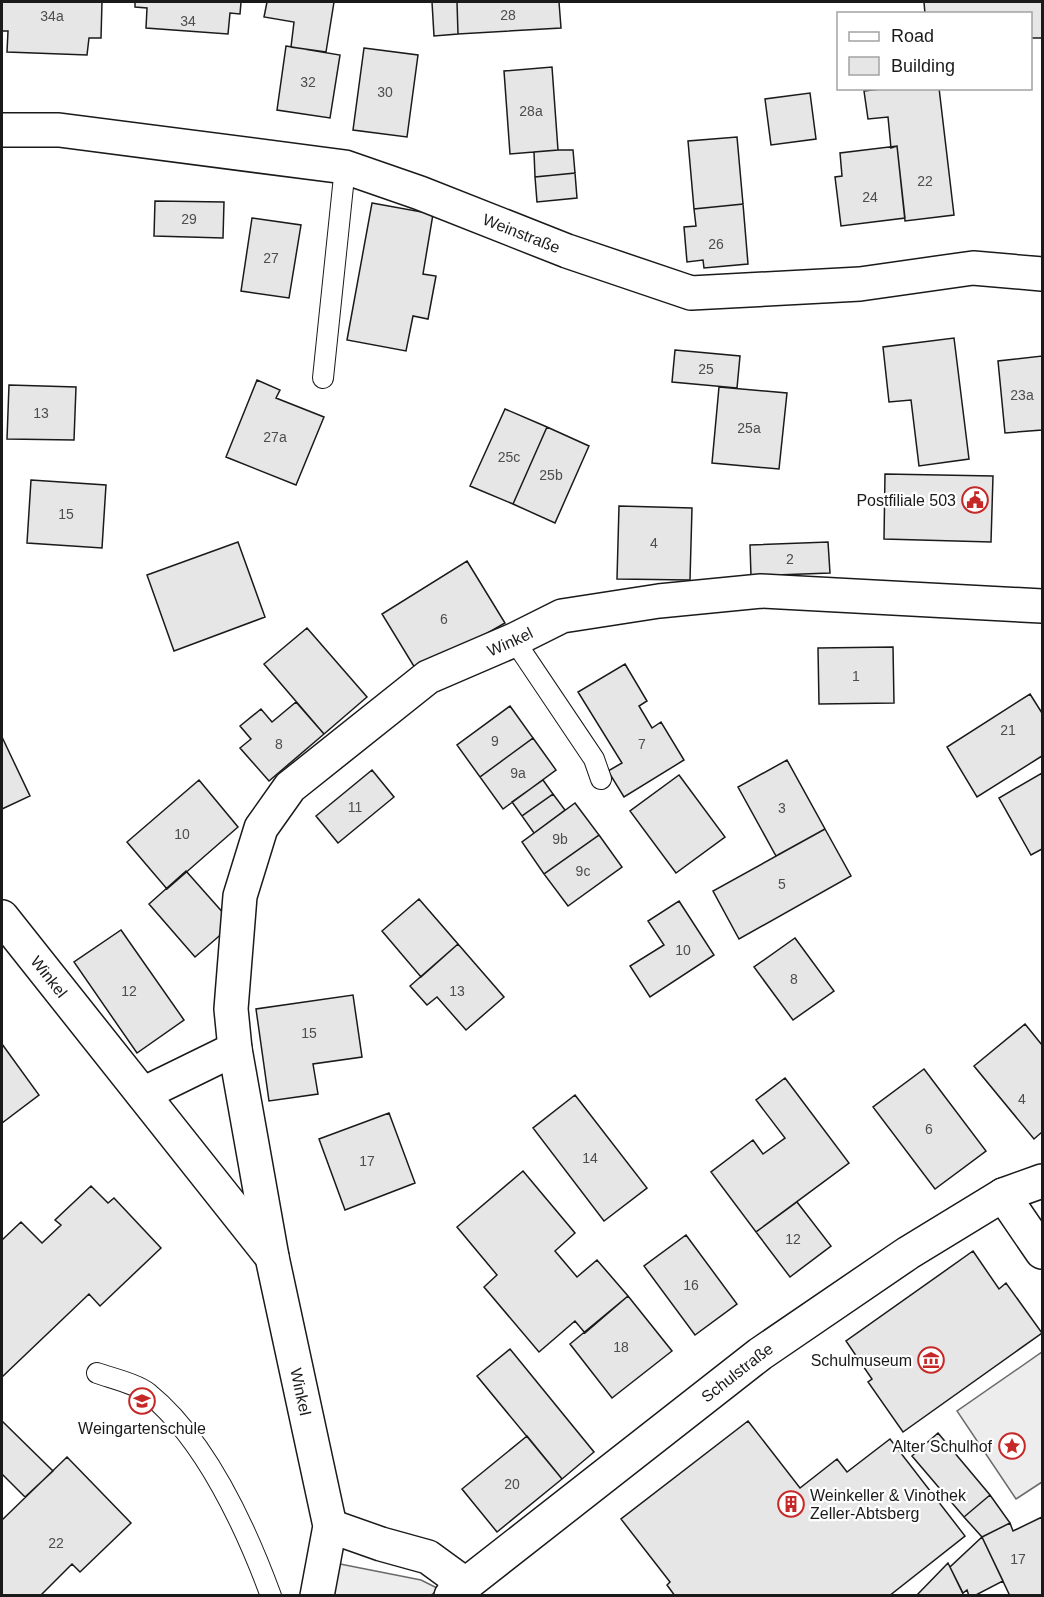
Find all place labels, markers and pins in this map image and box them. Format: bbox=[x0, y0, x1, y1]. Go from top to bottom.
public building icon: Postfiliale 503 bbox=[960, 485, 990, 515]
place label: Postfiliale 503 bbox=[856, 492, 956, 509]
museum icon: Schulmuseum bbox=[916, 1345, 946, 1375]
place label: Schulmuseum bbox=[811, 1352, 912, 1369]
school or university icon: Weingartenschule bbox=[127, 1386, 157, 1416]
place label: Weingartenschule bbox=[78, 1420, 206, 1437]
place icon: Alter Schulhof bbox=[997, 1431, 1027, 1461]
place label: Alter Schulhof bbox=[892, 1438, 993, 1455]
place label: Weinkeller & Vinothek Zeller-Abtsberg bbox=[810, 1487, 967, 1522]
building icon: Weinkeller & Vinothek Zeller-Abtsberg bbox=[776, 1489, 806, 1519]

